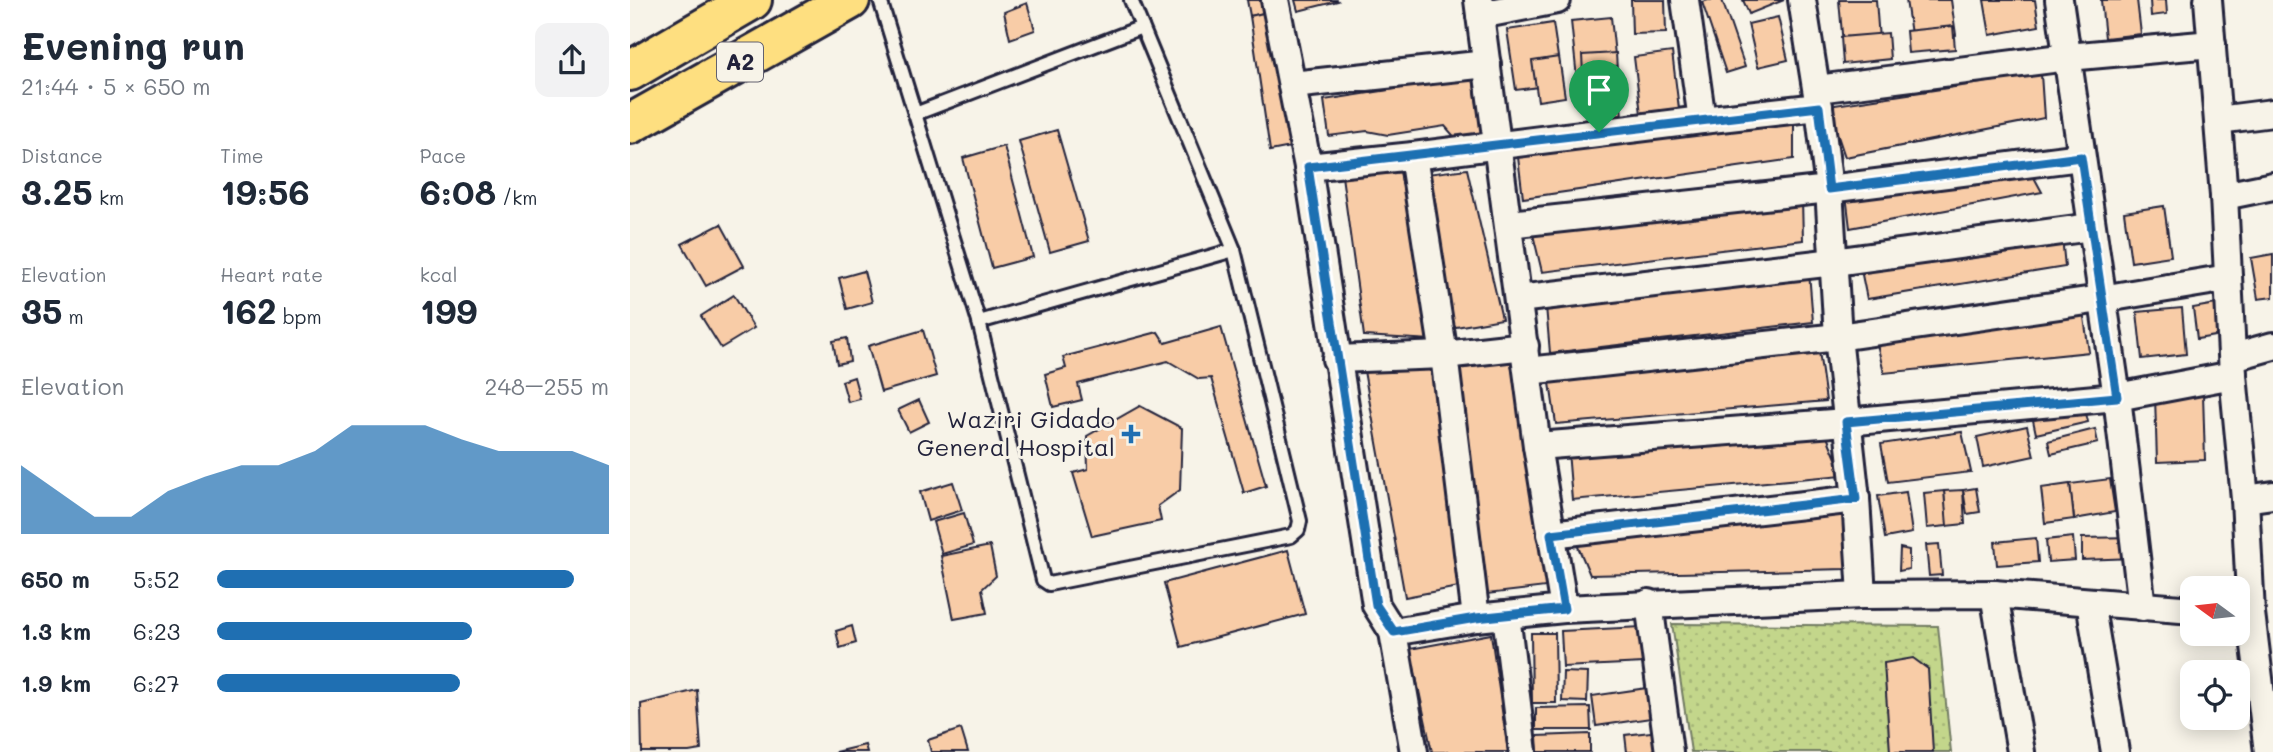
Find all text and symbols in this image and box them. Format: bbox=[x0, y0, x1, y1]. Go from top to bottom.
text: Evening run bbox=[21, 20, 245, 70]
button: share bbox=[535, 23, 609, 97]
road number: A2 bbox=[717, 43, 763, 82]
pin bbox=[1569, 60, 1629, 132]
text: 21:44 · 5 × 650 m bbox=[21, 71, 211, 101]
icon: arrive bbox=[1580, 71, 1618, 109]
text: Distance bbox=[21, 143, 103, 168]
text: Time bbox=[220, 143, 264, 168]
text: Pace bbox=[420, 143, 466, 168]
text: 3.25 bbox=[21, 168, 93, 214]
text: 19:56 bbox=[220, 168, 310, 214]
text: 6:08 bbox=[420, 168, 496, 214]
text: km bbox=[93, 185, 124, 210]
text: /km bbox=[496, 185, 537, 210]
text: Elevation bbox=[21, 262, 106, 287]
text: Heart rate bbox=[220, 262, 323, 287]
text: kcal bbox=[420, 262, 458, 287]
text: 35 bbox=[21, 287, 62, 333]
text: 162 bbox=[220, 287, 277, 333]
text: 199 bbox=[420, 287, 477, 333]
text: m bbox=[62, 304, 84, 329]
text: bpm bbox=[277, 304, 322, 329]
text: Elevation bbox=[21, 371, 124, 401]
text: 248–255 m bbox=[485, 371, 609, 401]
place label: Waziri Gidado General Hospital bbox=[917, 403, 1115, 462]
marker: Waziri Gidado General Hospital bbox=[1121, 424, 1141, 444]
text: 650 m bbox=[21, 564, 90, 594]
text: 5:52 bbox=[133, 564, 180, 594]
north arrow bbox=[2180, 576, 2250, 646]
map controls bbox=[2180, 576, 2250, 730]
text: 1.3 km bbox=[21, 616, 91, 646]
text: 6:23 bbox=[133, 616, 180, 646]
button: locate bbox=[2180, 660, 2250, 730]
text: 1.9 km bbox=[21, 668, 91, 698]
text: 6:27 bbox=[133, 668, 180, 698]

